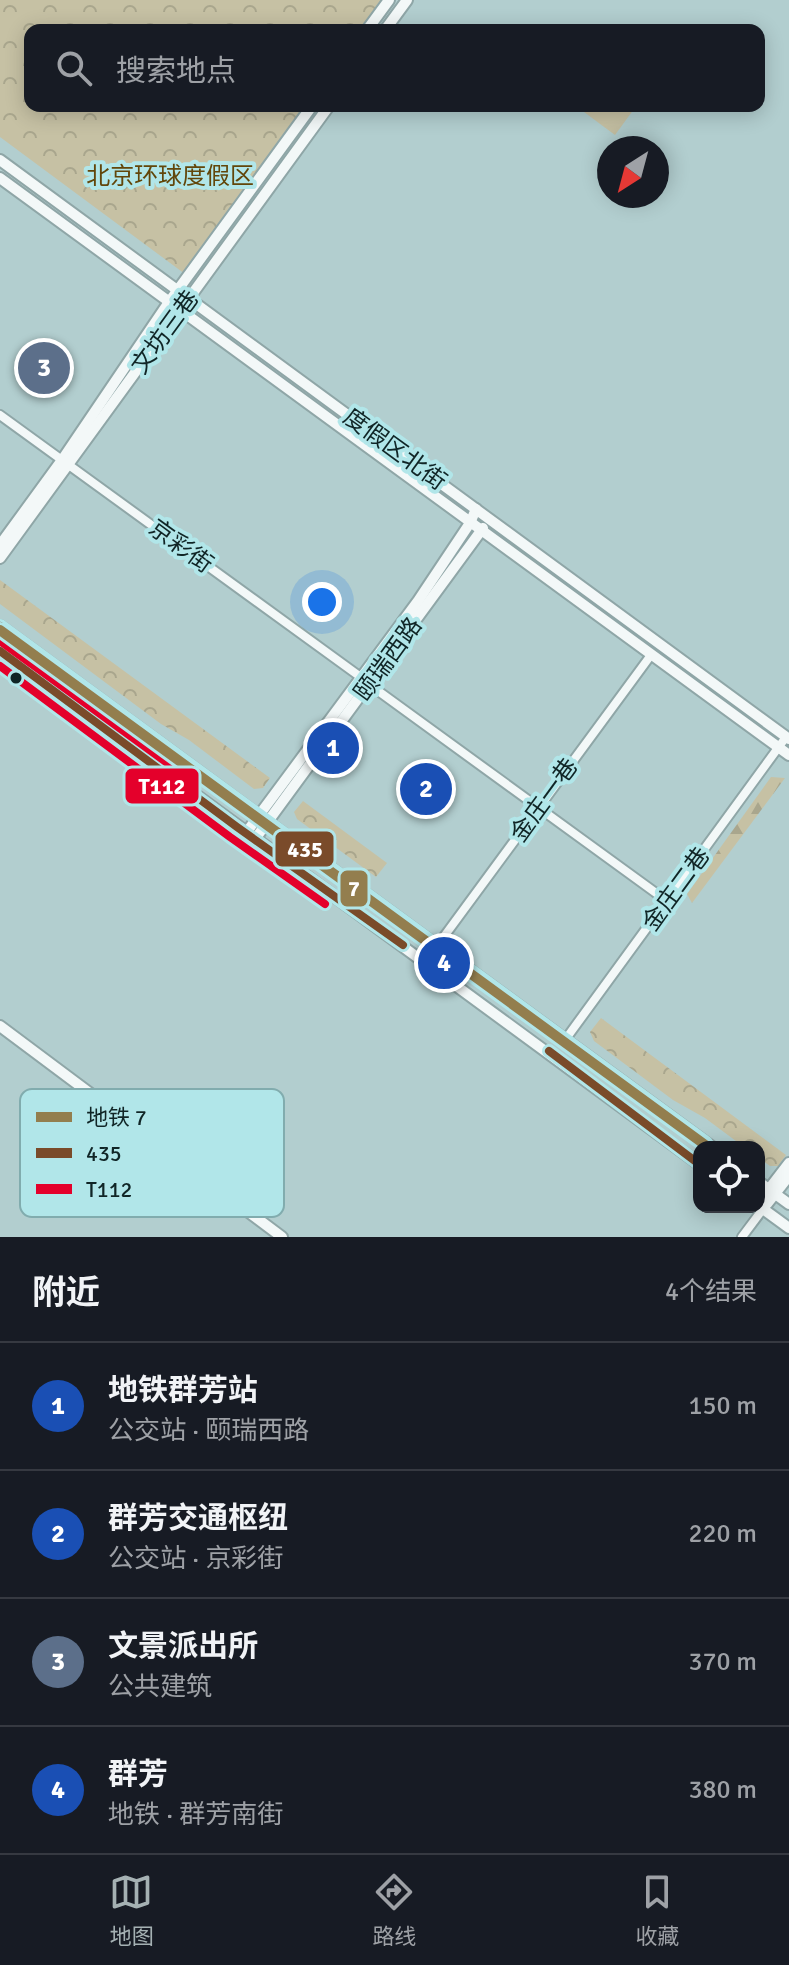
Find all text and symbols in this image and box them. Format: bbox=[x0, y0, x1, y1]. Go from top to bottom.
search box bbox=[24, 24, 765, 112]
icon: search bbox=[52, 46, 96, 90]
text: 搜索地点 bbox=[116, 53, 236, 90]
north arrow bbox=[597, 136, 669, 208]
park label: 北京环球度假区 bbox=[86, 161, 254, 191]
street label: 文坊三巷 bbox=[125, 284, 205, 380]
pin: 3 bbox=[18, 338, 70, 398]
street label: 度假区北街 bbox=[338, 402, 452, 496]
street label: 京彩街 bbox=[143, 513, 219, 579]
your location bbox=[302, 582, 342, 622]
street label: 颐瑞西路 bbox=[348, 611, 428, 707]
unlabelled marker bbox=[8, 670, 24, 686]
pin: 1 bbox=[307, 718, 359, 778]
street label: 金庄一巷 bbox=[504, 752, 584, 848]
pin: 2 bbox=[400, 759, 452, 819]
line badge: T112 bbox=[124, 767, 200, 805]
text: T112 bbox=[139, 773, 185, 800]
line badge: 435 bbox=[274, 830, 335, 868]
text: 435 bbox=[287, 836, 323, 863]
street label: 金庄二巷 bbox=[636, 841, 716, 937]
line badge: 7 bbox=[339, 869, 369, 908]
text: 7 bbox=[348, 875, 360, 902]
pin: 4 bbox=[418, 933, 470, 993]
legend bbox=[20, 1089, 284, 1217]
text: 地铁 7 bbox=[86, 1104, 147, 1131]
text: 435 bbox=[86, 1140, 122, 1167]
map controls bbox=[693, 1141, 765, 1213]
button: locate bbox=[693, 1141, 765, 1213]
text: T112 bbox=[86, 1176, 132, 1203]
text: 附近 bbox=[32, 1272, 100, 1314]
text: 4个结果 bbox=[665, 1276, 757, 1308]
text: 地铁群芳站 bbox=[108, 1372, 258, 1409]
text: 1 bbox=[51, 1390, 65, 1422]
text: 150 m bbox=[688, 1390, 757, 1422]
text: 公交站 · 颐瑞西路 bbox=[108, 1415, 309, 1447]
text: 群芳交通枢纽 bbox=[108, 1500, 288, 1537]
text: 2 bbox=[51, 1518, 65, 1550]
text: 220 m bbox=[688, 1518, 757, 1550]
text: 公交站 · 京彩街 bbox=[108, 1543, 283, 1575]
text: 文景派出所 bbox=[108, 1628, 258, 1665]
text: 3 bbox=[51, 1646, 65, 1678]
text: 370 m bbox=[688, 1646, 757, 1678]
text: 公共建筑 bbox=[108, 1671, 212, 1703]
text: 群芳 bbox=[108, 1756, 168, 1793]
text: 4 bbox=[51, 1774, 65, 1806]
text: 380 m bbox=[688, 1774, 757, 1806]
text: 地铁 · 群芳南街 bbox=[108, 1799, 283, 1831]
tab: 地图 bbox=[109, 1870, 154, 1950]
tab: 路线 bbox=[372, 1870, 417, 1950]
tab: 收藏 bbox=[635, 1870, 680, 1950]

